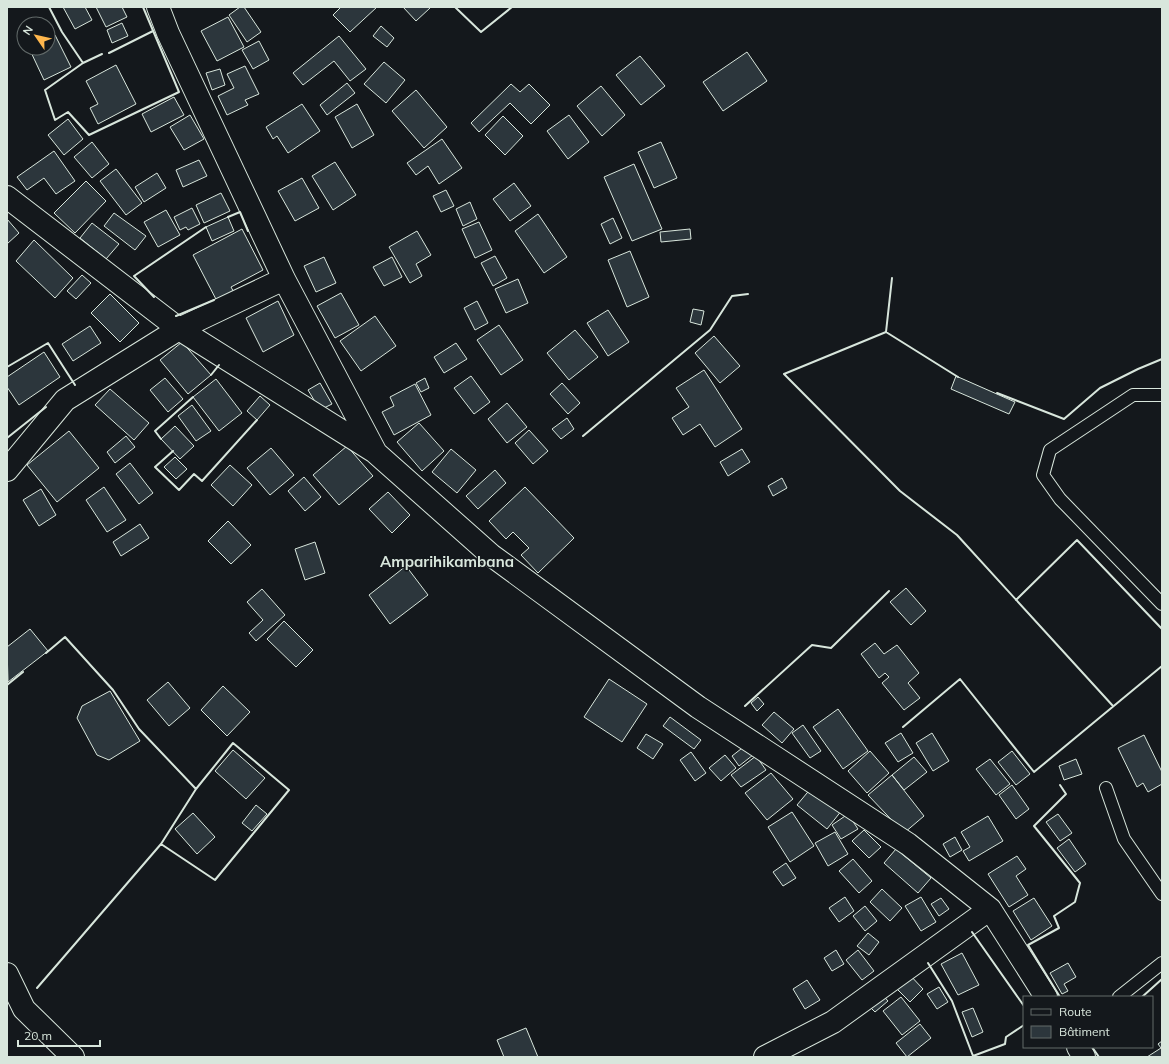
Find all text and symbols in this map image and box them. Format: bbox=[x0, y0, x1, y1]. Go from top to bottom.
north arrow bbox=[16, 16, 56, 56]
text: N bbox=[20, 23, 36, 38]
district label: Amparihikambana bbox=[380, 552, 514, 571]
legend bbox=[1023, 996, 1153, 1048]
text: Route bbox=[1059, 1004, 1092, 1019]
scale bar bbox=[18, 1022, 100, 1048]
text: Bâtiment bbox=[1059, 1024, 1110, 1039]
text: 20 m bbox=[24, 1028, 52, 1043]

